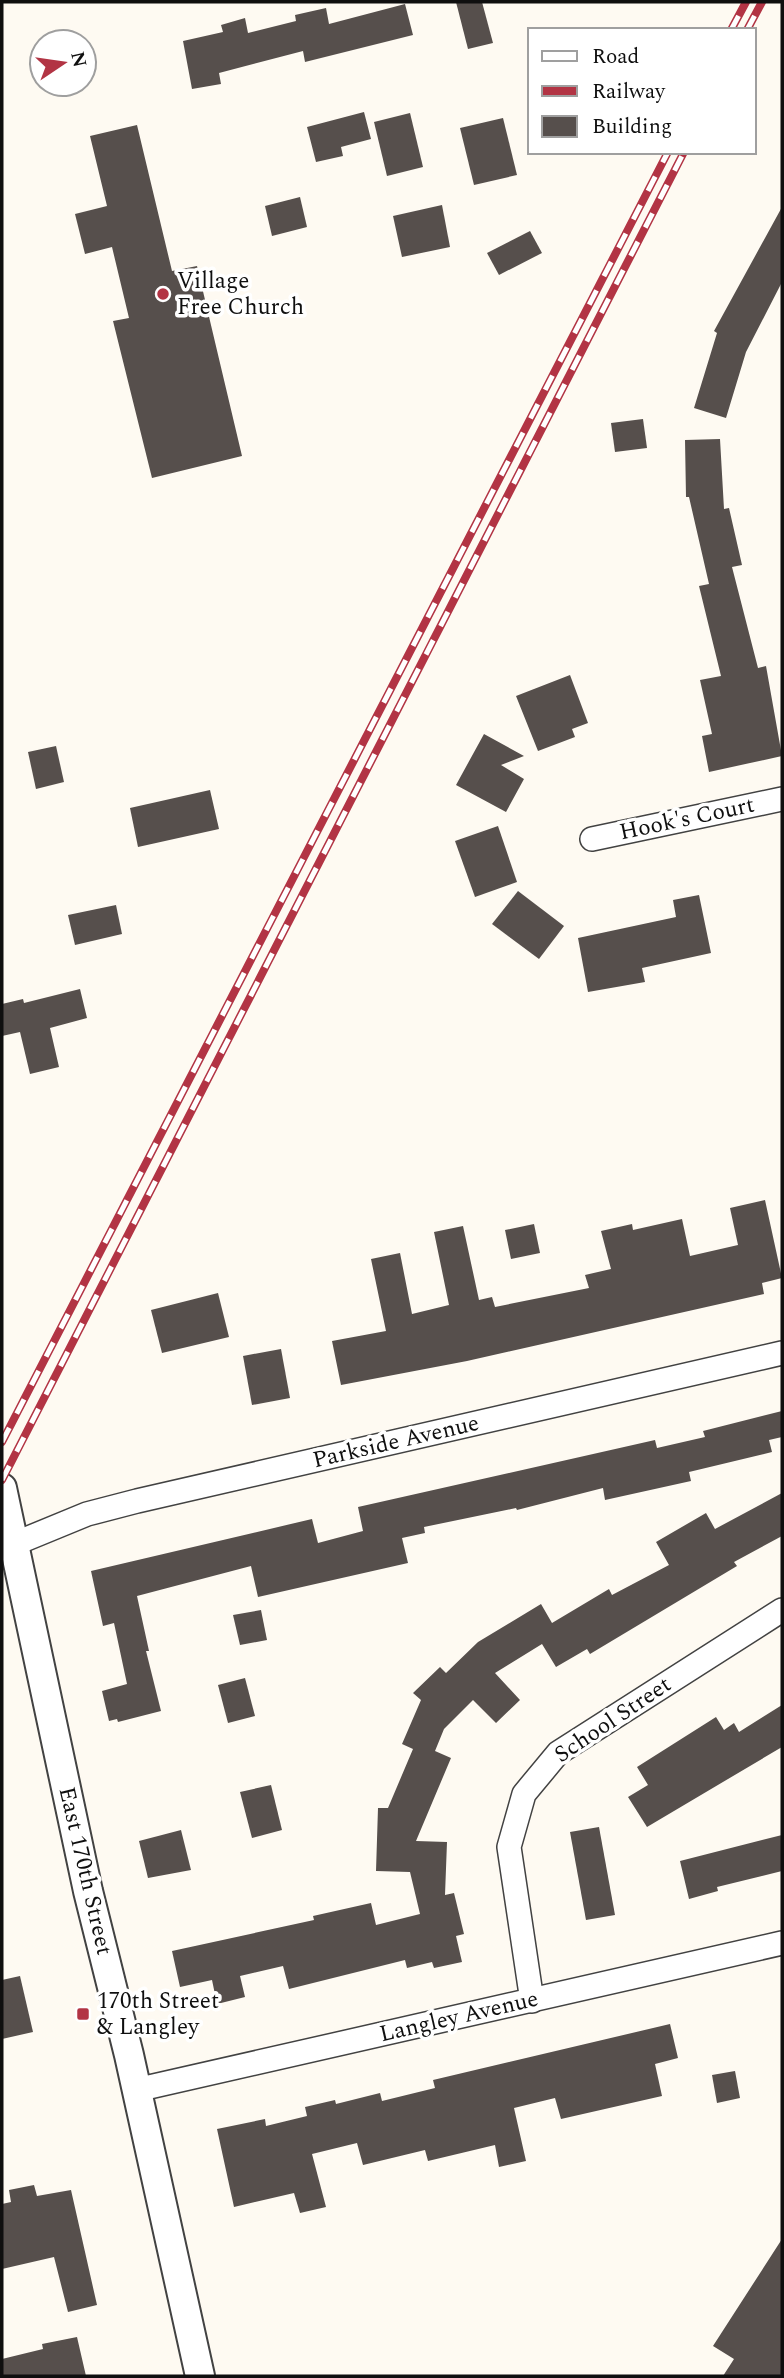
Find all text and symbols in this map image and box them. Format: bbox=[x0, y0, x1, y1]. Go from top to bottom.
north arrow bbox=[28, 28, 98, 98]
legend bbox=[528, 28, 756, 154]
text: Road bbox=[592, 41, 639, 73]
text: N bbox=[62, 49, 94, 70]
text: Railway bbox=[592, 76, 666, 108]
text: Building bbox=[592, 111, 672, 143]
place label: Village Free Church bbox=[177, 264, 304, 325]
marker: Village Free Church bbox=[155, 286, 171, 302]
street label: Hook's Court bbox=[616, 788, 758, 850]
street label: Parkside Avenue bbox=[309, 1406, 483, 1478]
street label: School Street bbox=[547, 1668, 679, 1772]
street label: East 170th Street bbox=[49, 1783, 121, 1959]
street label: Langley Avenue bbox=[376, 1982, 542, 2052]
place label: 170th Street & Langley bbox=[97, 1984, 219, 2045]
marker: 170th Street & Langley bbox=[75, 2006, 91, 2022]

